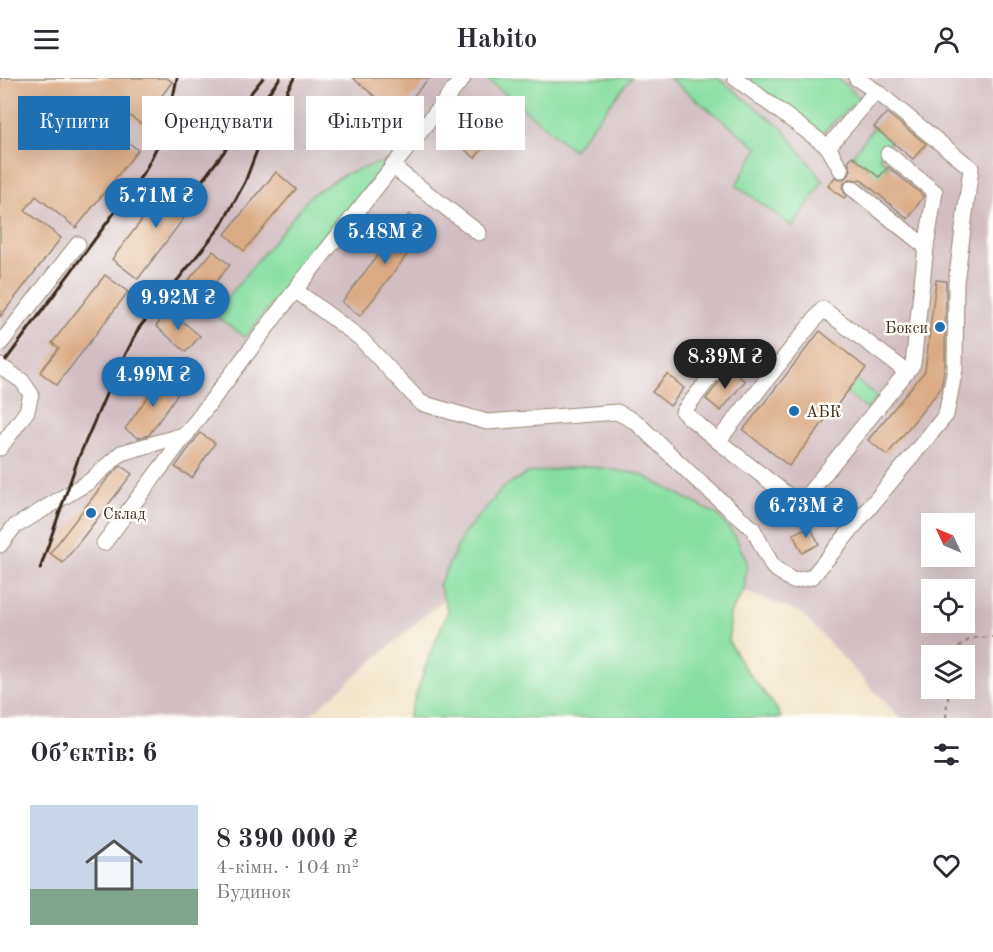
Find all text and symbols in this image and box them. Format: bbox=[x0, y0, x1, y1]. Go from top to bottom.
icon: menu bbox=[30, 23, 63, 56]
icon: person bbox=[930, 23, 963, 56]
text: Habito bbox=[456, 26, 537, 53]
chip: Купити bbox=[18, 96, 130, 150]
chip: Орендувати bbox=[142, 96, 294, 150]
chip: Фільтри bbox=[306, 96, 424, 150]
chip: Нове bbox=[436, 96, 525, 150]
pin: 5.71M ₴ bbox=[101, 178, 211, 229]
text: 5.71M ₴ bbox=[119, 187, 193, 207]
pin: 5.48M ₴ bbox=[330, 214, 440, 265]
text: 5.48M ₴ bbox=[348, 223, 422, 243]
pin: 9.92M ₴ bbox=[123, 280, 233, 331]
text: 9.92M ₴ bbox=[141, 289, 215, 309]
marker: Бокси bbox=[933, 320, 947, 334]
place label: Бокси bbox=[885, 321, 928, 337]
pin: 8.39M ₴ bbox=[670, 339, 780, 390]
text: 8.39M ₴ bbox=[688, 348, 762, 368]
pin: 4.99M ₴ bbox=[98, 357, 208, 408]
text: 4.99M ₴ bbox=[116, 366, 190, 386]
marker: АБК bbox=[787, 404, 801, 418]
place label: АБК bbox=[806, 405, 842, 421]
pin: 6.73M ₴ bbox=[751, 488, 861, 539]
text: 6.73M ₴ bbox=[769, 497, 843, 517]
marker: Склад bbox=[84, 506, 98, 520]
place label: Склад bbox=[103, 507, 146, 523]
north arrow bbox=[921, 513, 975, 567]
map controls bbox=[921, 513, 975, 699]
button: locate bbox=[921, 579, 975, 633]
button: layers bbox=[921, 645, 975, 699]
icon: filters bbox=[930, 738, 963, 771]
text: Об’єктів: 6 bbox=[30, 741, 157, 767]
text: 8 390 000 ₴ bbox=[216, 827, 358, 853]
icon: home bbox=[78, 829, 150, 901]
icon: heart bbox=[930, 849, 963, 882]
text: 4-кімн. · 104 m² bbox=[216, 858, 359, 878]
text: Будинок bbox=[216, 883, 291, 903]

